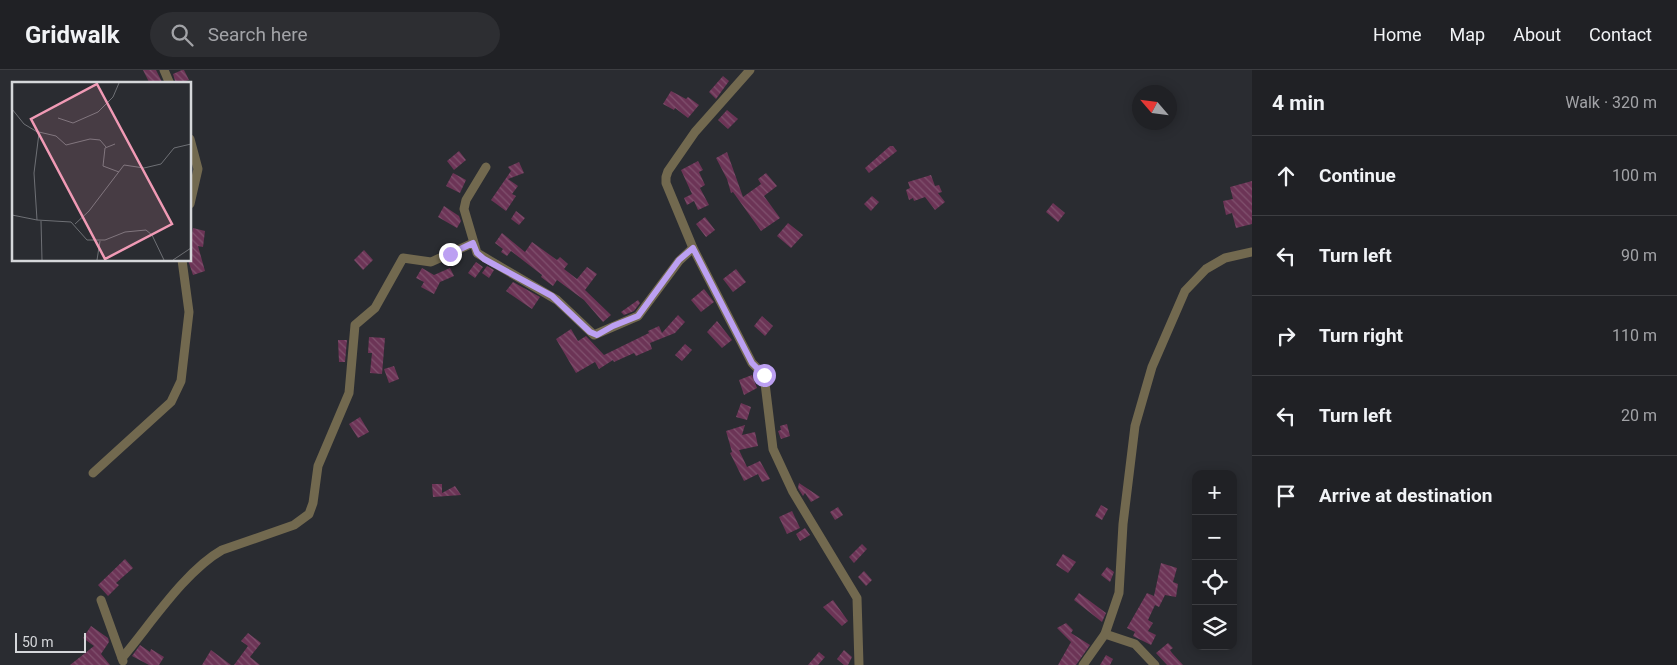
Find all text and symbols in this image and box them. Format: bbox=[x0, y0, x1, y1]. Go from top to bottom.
search box bbox=[150, 12, 500, 57]
text: Gridwalk bbox=[25, 21, 120, 49]
icon: search bbox=[168, 21, 196, 49]
text: Search here bbox=[208, 23, 308, 46]
text: Home bbox=[1373, 24, 1422, 45]
text: Map bbox=[1450, 24, 1485, 45]
text: About bbox=[1513, 24, 1561, 45]
text: Contact bbox=[1589, 24, 1652, 45]
inset map bbox=[12, 82, 191, 261]
north arrow bbox=[1132, 85, 1177, 130]
text: 4 min bbox=[1272, 91, 1325, 115]
text: Walk · 320 m bbox=[1565, 93, 1657, 112]
icon: ahead bbox=[1272, 162, 1300, 190]
text: Continue bbox=[1319, 164, 1396, 187]
text: 100 m bbox=[1612, 166, 1657, 185]
icon: left bbox=[1272, 242, 1300, 270]
route end bbox=[439, 243, 462, 266]
text: Turn left bbox=[1319, 244, 1392, 267]
text: 90 m bbox=[1621, 246, 1657, 265]
icon: right bbox=[1272, 322, 1300, 350]
text: Turn right bbox=[1319, 324, 1403, 347]
text: 110 m bbox=[1612, 326, 1657, 345]
route start bbox=[753, 364, 776, 387]
icon: left bbox=[1272, 402, 1300, 430]
text: Turn left bbox=[1319, 404, 1392, 427]
text: 20 m bbox=[1621, 406, 1657, 425]
map controls bbox=[1192, 470, 1237, 650]
button: + bbox=[1192, 470, 1237, 515]
icon: arrive bbox=[1272, 482, 1300, 510]
text: Arrive at destination bbox=[1319, 484, 1492, 507]
button: − bbox=[1192, 515, 1237, 560]
button: locate bbox=[1192, 560, 1237, 605]
button: layers bbox=[1192, 605, 1237, 650]
scale bar bbox=[15, 630, 86, 653]
text: 50 m bbox=[22, 634, 54, 650]

